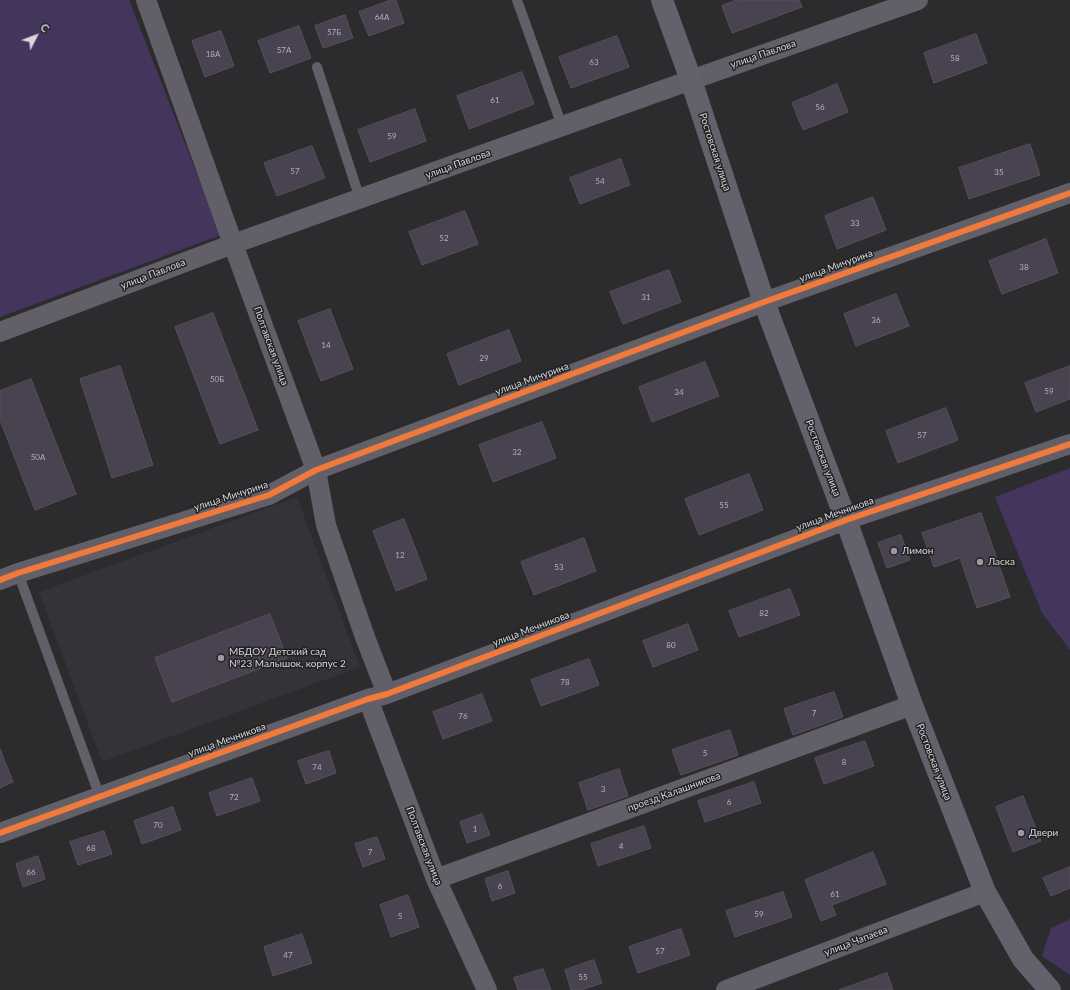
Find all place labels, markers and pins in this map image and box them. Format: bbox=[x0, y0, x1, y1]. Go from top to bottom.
place label: Лимон bbox=[902, 545, 933, 557]
marker: Лимон bbox=[889, 546, 899, 556]
place label: Ласка bbox=[988, 556, 1015, 568]
marker: Ласка bbox=[975, 557, 985, 567]
place label: МБДОУ Детский сад №23 Малышок, корпус 2 bbox=[229, 646, 346, 670]
marker: МБДОУ Детский сад №23 Малышок, корпус 2 bbox=[216, 653, 226, 663]
place label: Двери bbox=[1029, 827, 1058, 839]
marker: Двери bbox=[1016, 828, 1026, 838]

